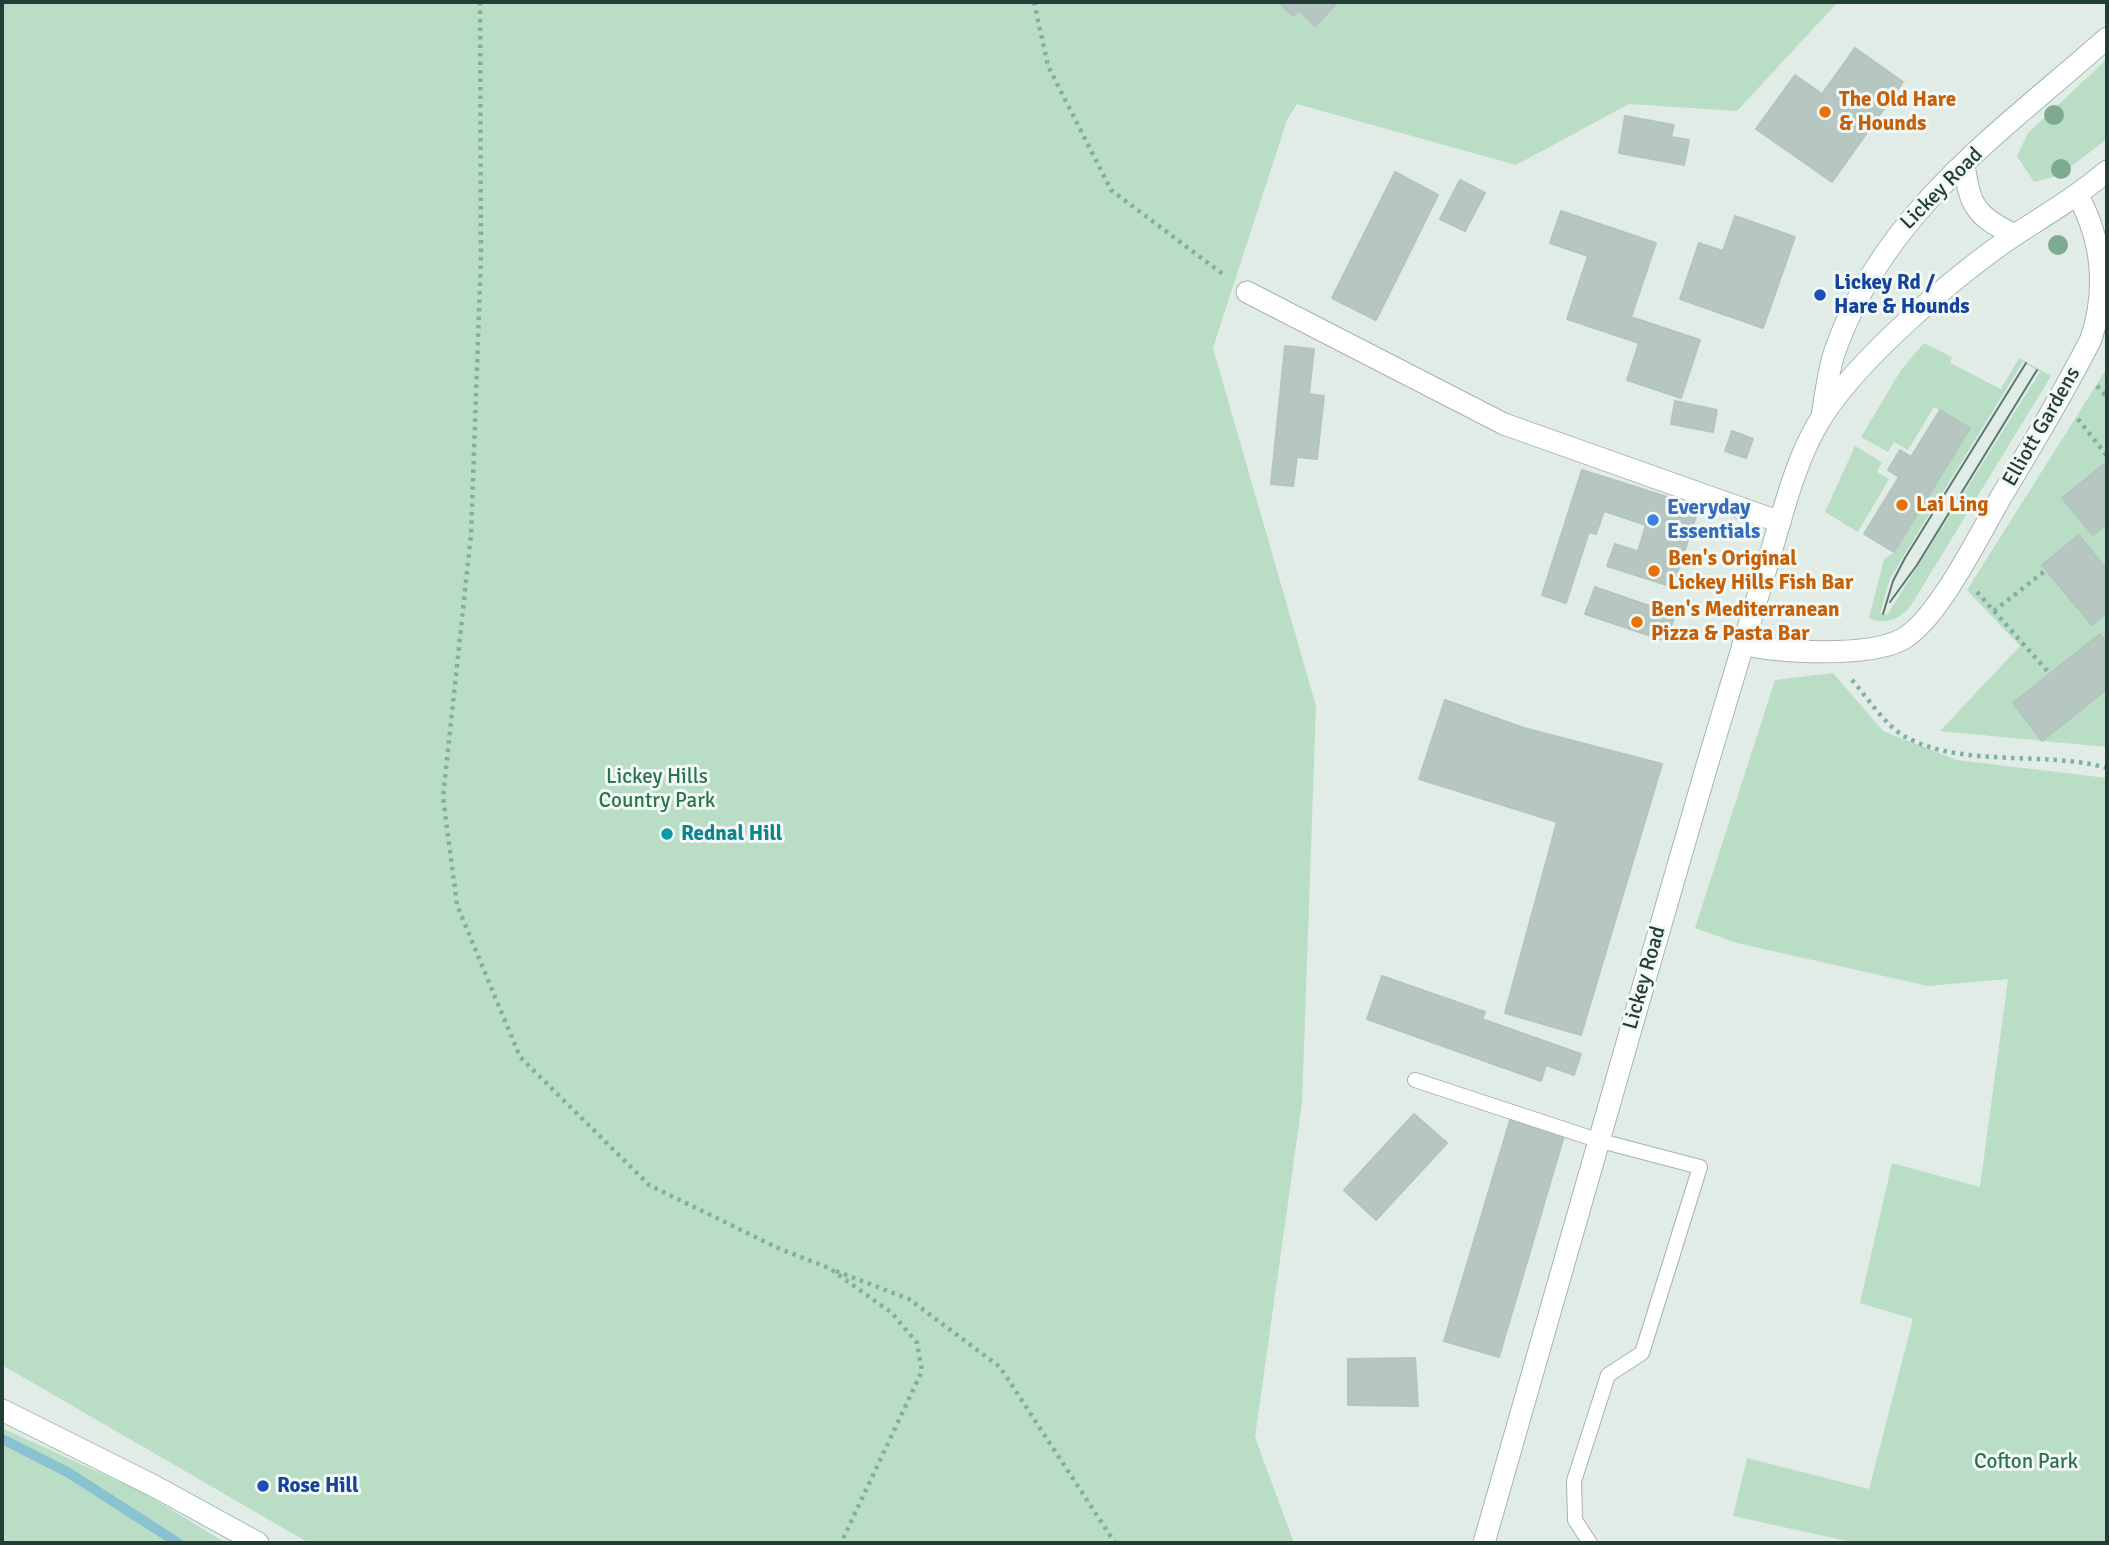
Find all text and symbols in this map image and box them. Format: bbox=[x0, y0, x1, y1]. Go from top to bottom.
place label: The Old Hare & Hounds bbox=[1839, 87, 1956, 137]
marker: The Old Hare & Hounds bbox=[1817, 104, 1833, 120]
street label: Lickey Road bbox=[1896, 143, 1988, 235]
place label: Lickey Rd / Hare & Hounds bbox=[1834, 270, 1970, 320]
marker: Lickey Rd / Hare & Hounds bbox=[1812, 287, 1828, 303]
street label: Elliott Gardens bbox=[1998, 363, 2086, 491]
place label: Lai Ling bbox=[1916, 492, 1988, 518]
place label: Everyday Essentials bbox=[1667, 495, 1760, 545]
marker: Lai Ling bbox=[1894, 497, 1910, 513]
marker: Everyday Essentials bbox=[1645, 512, 1661, 528]
place label: Ben's Original Lickey Hills Fish Bar bbox=[1668, 546, 1853, 596]
marker: Ben's Original Lickey Hills Fish Bar bbox=[1646, 563, 1662, 579]
place label: Ben's Mediterranean Pizza & Pasta Bar bbox=[1651, 597, 1840, 647]
marker: Ben's Mediterranean Pizza & Pasta Bar bbox=[1629, 614, 1645, 630]
park label: Lickey Hills Country Park bbox=[599, 764, 715, 814]
place label: Rednal Hill bbox=[681, 821, 782, 847]
marker: Rednal Hill bbox=[659, 826, 675, 842]
street label: Lickey Road bbox=[1618, 924, 1672, 1032]
park label: Cofton Park bbox=[1974, 1449, 2078, 1475]
place label: Rose Hill bbox=[277, 1473, 359, 1499]
marker: Rose Hill bbox=[255, 1478, 271, 1494]

